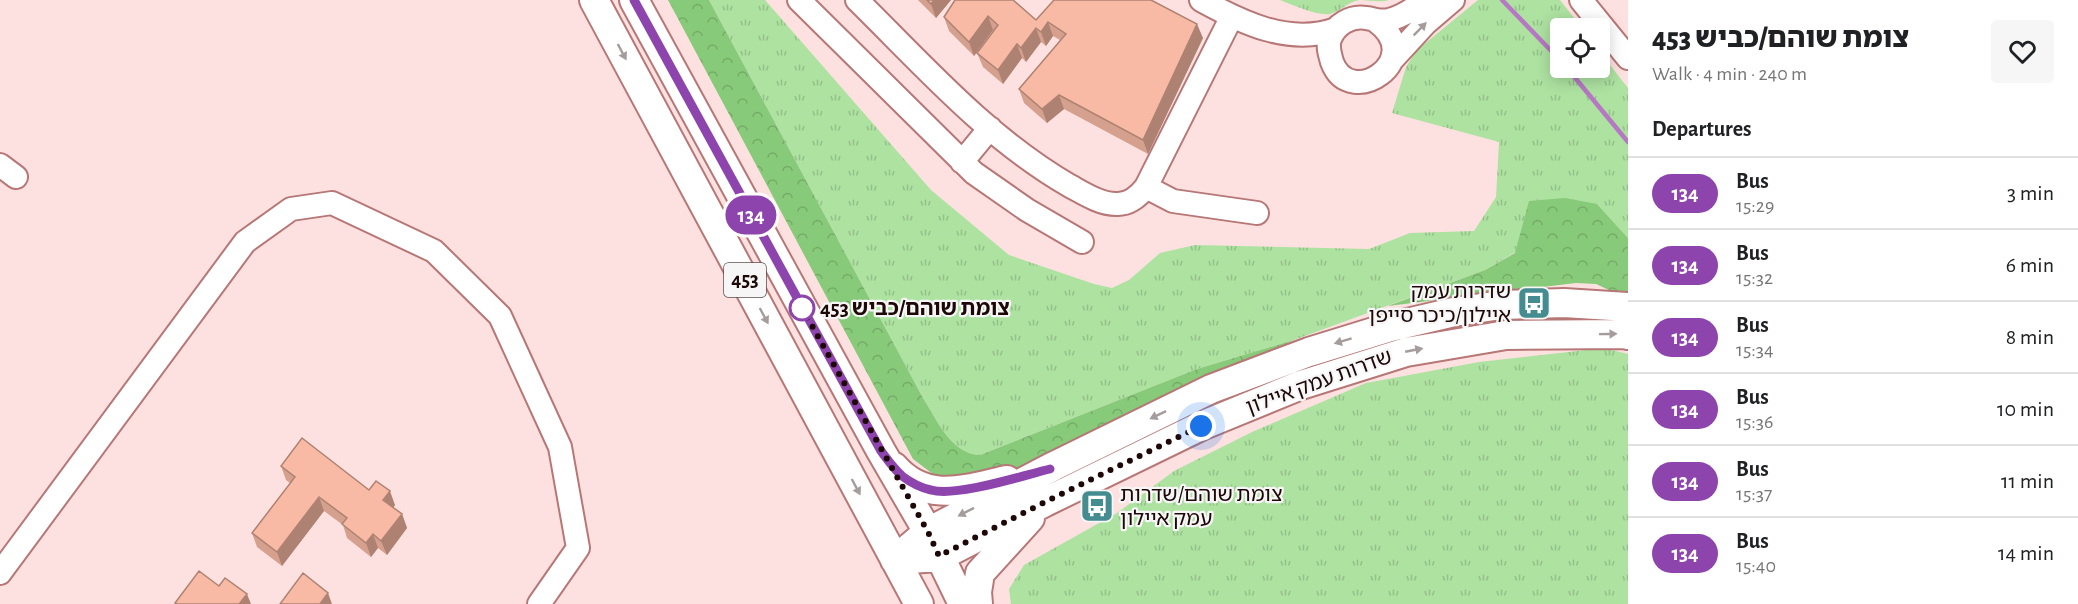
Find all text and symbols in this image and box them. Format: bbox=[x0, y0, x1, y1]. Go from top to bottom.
map controls bbox=[1550, 18, 1610, 78]
button: locate bbox=[1550, 18, 1610, 78]
button: heart bbox=[1991, 20, 2054, 83]
one-way arrow bbox=[1413, 22, 1427, 36]
text: צומת שוהם/כביש 453 bbox=[1652, 25, 1909, 53]
one-way arrow bbox=[617, 43, 627, 60]
text: Walk · 4 min · 240 m bbox=[1652, 64, 1807, 84]
text: Departures bbox=[1652, 118, 1752, 140]
text: Bus bbox=[1736, 170, 1769, 192]
text: 3 min bbox=[2007, 182, 2054, 204]
text: 134 bbox=[1671, 183, 1699, 204]
line badge: 134 bbox=[716, 196, 786, 234]
text: 15:29 bbox=[1736, 196, 1774, 216]
text: 134 bbox=[737, 205, 765, 226]
text: Bus bbox=[1736, 242, 1769, 264]
text: 6 min bbox=[2006, 254, 2054, 276]
text: 134 bbox=[1671, 255, 1699, 276]
road number: 453 bbox=[724, 263, 766, 297]
text: 15:32 bbox=[1736, 268, 1773, 288]
place label: שדרות עמק איילון/כיכר סייפן bbox=[1368, 281, 1511, 326]
bus stop icon: שדרות עמק איילון/כיכר סייפן bbox=[1516, 285, 1552, 321]
marker: צומת שוהם/כביש 453 bbox=[789, 295, 815, 321]
place label: צומת שוהם/כביש 453 bbox=[820, 298, 1010, 319]
one-way arrow bbox=[759, 307, 769, 324]
text: Bus bbox=[1736, 314, 1769, 336]
text: 8 min bbox=[2006, 326, 2054, 348]
text: 134 bbox=[1671, 327, 1699, 348]
one-way arrow bbox=[1599, 329, 1618, 339]
one-way arrow bbox=[1334, 337, 1352, 346]
text: 15:34 bbox=[1736, 340, 1774, 360]
one-way arrow bbox=[1405, 345, 1424, 354]
street label: שדרות עמק איילון bbox=[1243, 346, 1395, 418]
text: Bus bbox=[1736, 386, 1769, 408]
text: 10 min bbox=[1997, 398, 2054, 420]
text: 134 bbox=[1671, 399, 1699, 420]
one-way arrow bbox=[1150, 410, 1167, 419]
your location bbox=[1186, 411, 1216, 441]
text: 15:36 bbox=[1736, 412, 1773, 432]
text: Bus bbox=[1736, 458, 1769, 480]
text: 11 min bbox=[2001, 470, 2054, 492]
text: 134 bbox=[1671, 471, 1699, 492]
one-way arrow bbox=[851, 479, 861, 496]
place label: צומת שוהם/שדרות עמק איילון bbox=[1120, 484, 1283, 529]
text: 15:37 bbox=[1736, 484, 1772, 504]
bus stop icon: צומת שוהם/שדרות עמק איילון bbox=[1079, 488, 1115, 524]
one-way arrow bbox=[957, 507, 975, 517]
text: Bus bbox=[1736, 530, 1769, 552]
text: 14 min bbox=[1998, 542, 2054, 564]
text: 134 bbox=[1671, 543, 1699, 564]
text: 15:40 bbox=[1736, 556, 1776, 576]

